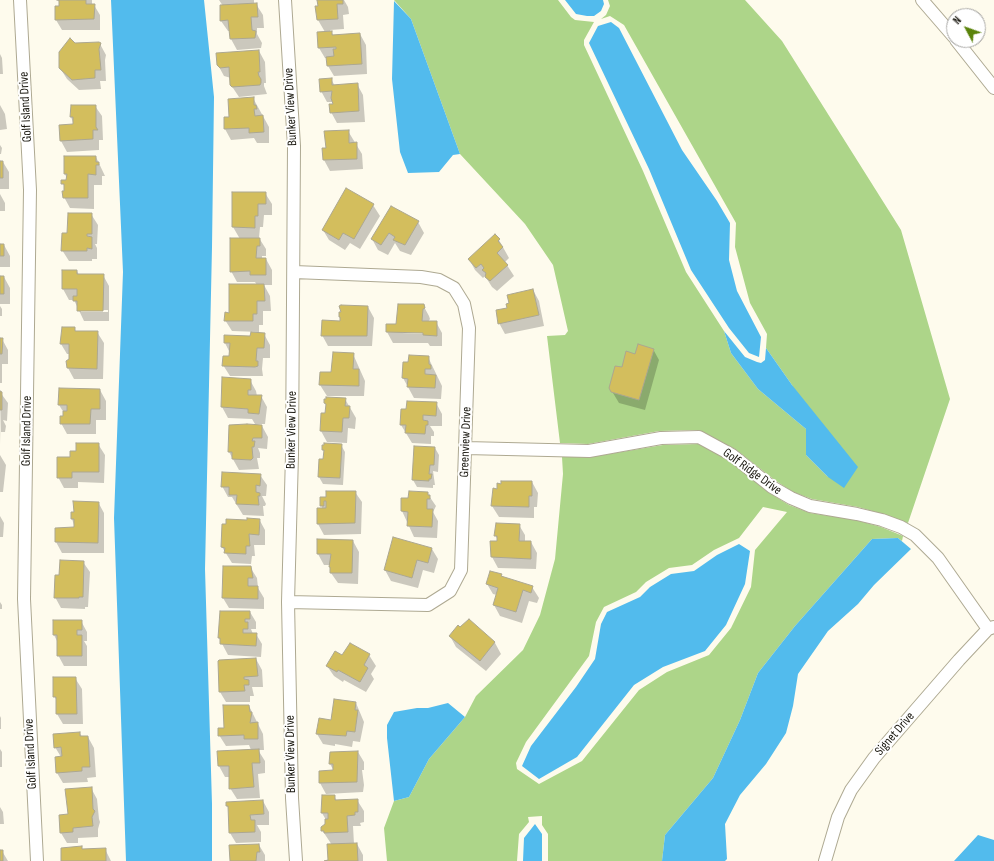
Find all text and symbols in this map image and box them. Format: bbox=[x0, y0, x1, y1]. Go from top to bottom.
north arrow bbox=[946, 8, 986, 48]
text: N bbox=[950, 14, 964, 27]
street label: Bunker View Drive bbox=[281, 68, 301, 146]
street label: Golf Island Drive bbox=[16, 71, 36, 143]
street label: Bunker View Drive bbox=[284, 391, 300, 469]
street label: Golf Island Drive bbox=[19, 396, 35, 466]
street label: Greenview Drive bbox=[457, 406, 475, 478]
street label: Golf Ridge Drive bbox=[719, 445, 785, 499]
street label: Signet Drive bbox=[872, 709, 918, 759]
street label: Bunker View Drive bbox=[283, 715, 299, 793]
street label: Golf Island Drive bbox=[21, 718, 41, 790]

